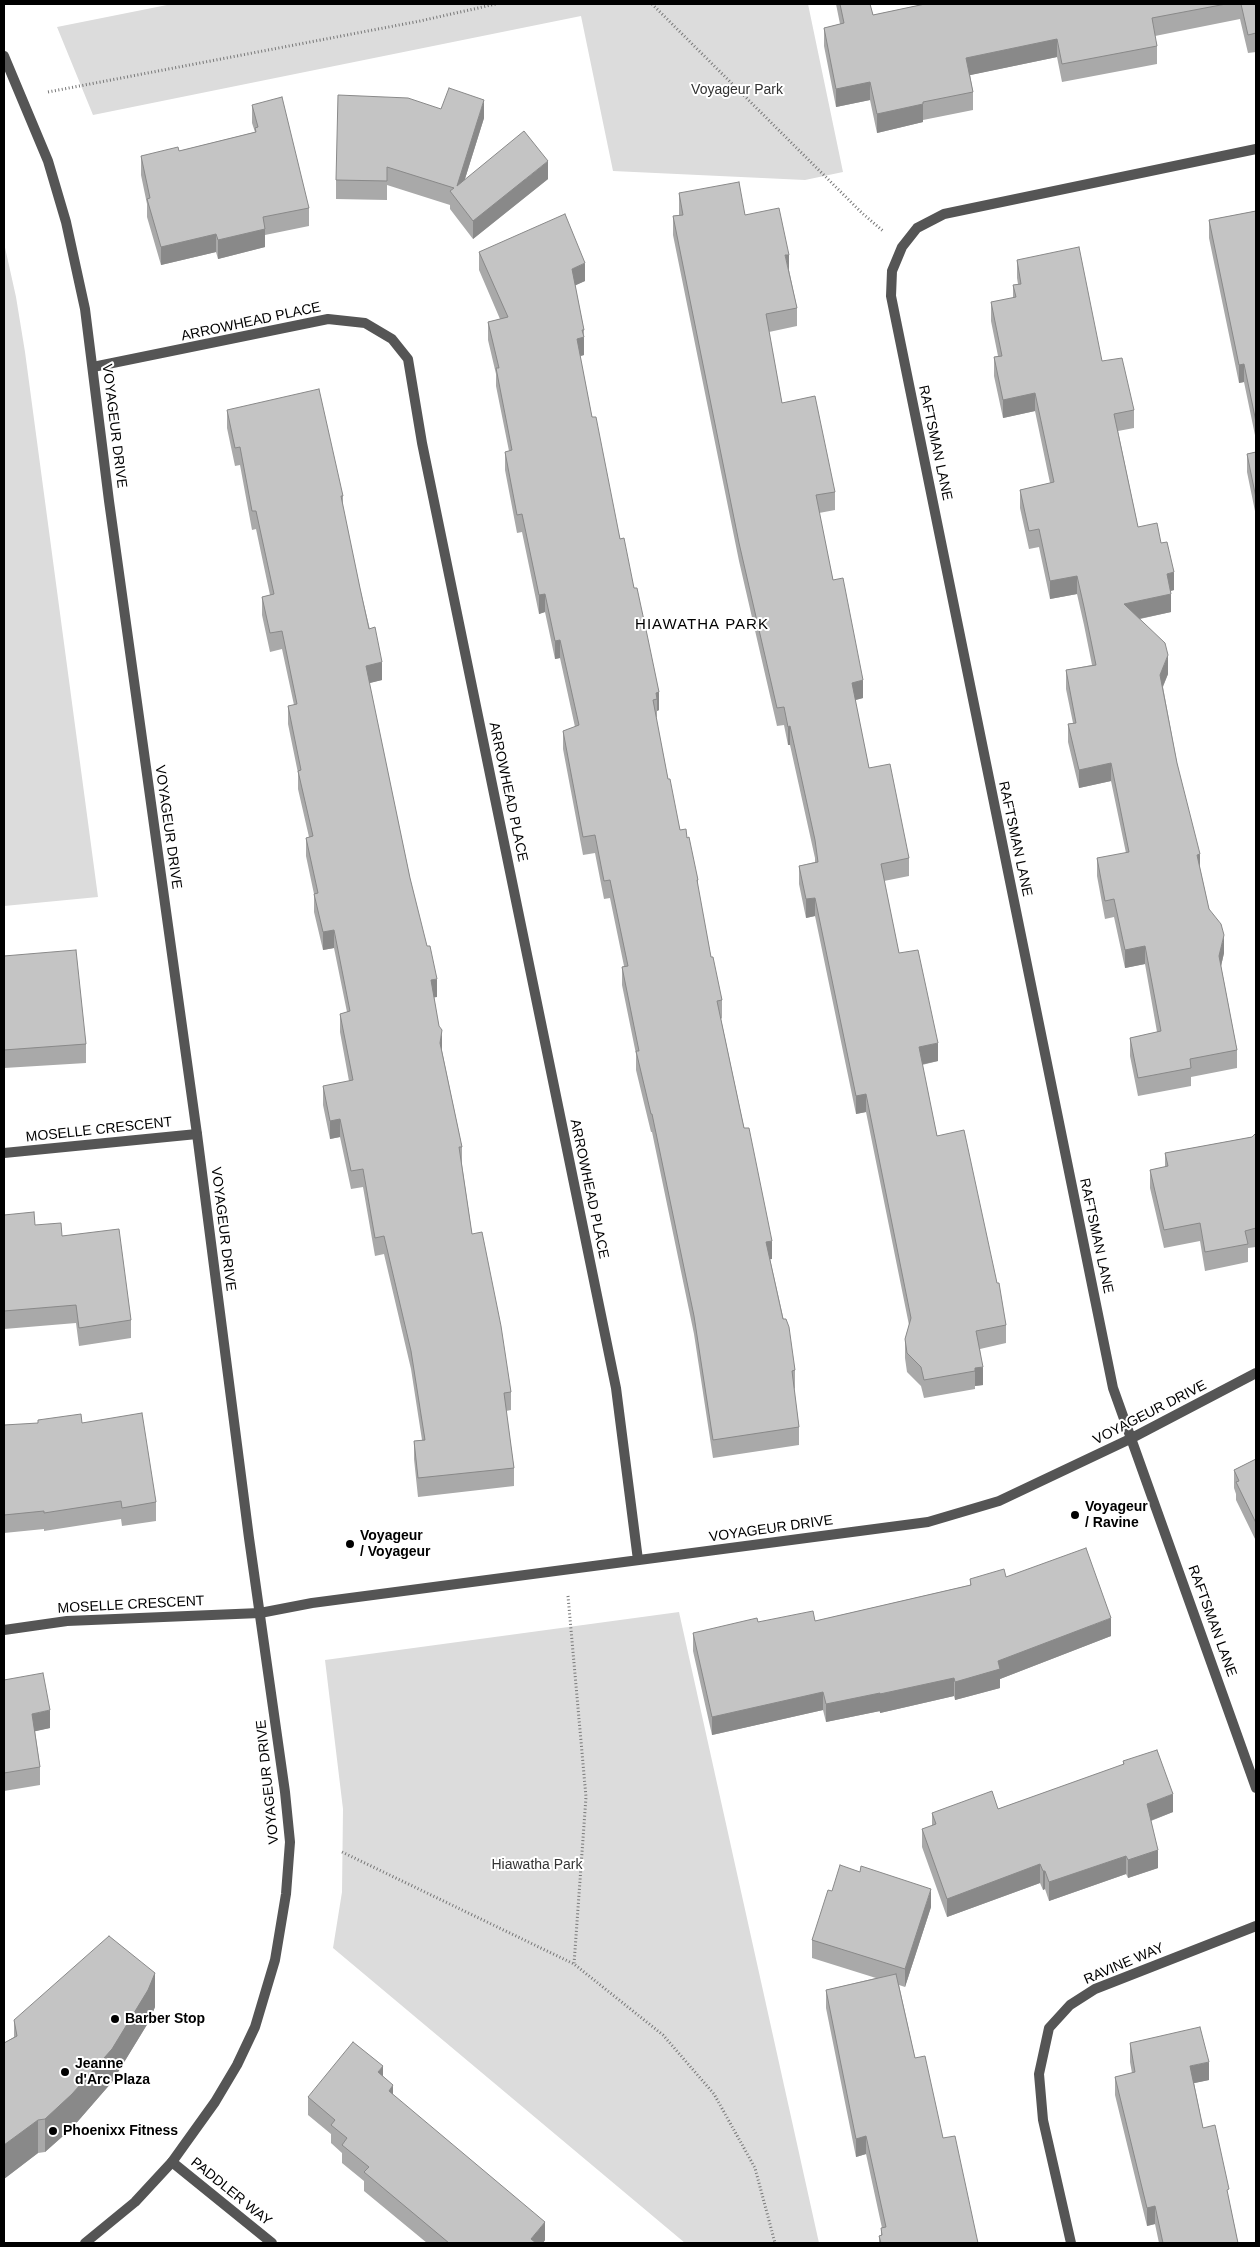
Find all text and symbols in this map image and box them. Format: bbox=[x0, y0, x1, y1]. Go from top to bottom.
park label: Voyageur Park bbox=[691, 82, 783, 98]
street label: ARROWHEAD PLACE bbox=[180, 299, 322, 345]
street label: VOYAGEUR DRIVE bbox=[98, 363, 130, 489]
street label: RAFTSMAN LANE bbox=[915, 384, 955, 502]
district label: HIAWATHA PARK bbox=[633, 616, 771, 634]
street label: ARROWHEAD PLACE bbox=[485, 721, 531, 863]
street label: VOYAGEUR DRIVE bbox=[151, 764, 185, 890]
street label: RAFTSMAN LANE bbox=[995, 780, 1035, 898]
street label: MOSELLE CRESCENT bbox=[25, 1114, 173, 1146]
street label: ARROWHEAD PLACE bbox=[566, 1118, 612, 1260]
street label: VOYAGEUR DRIVE bbox=[207, 1166, 239, 1292]
street label: RAFTSMAN LANE bbox=[1076, 1177, 1116, 1295]
street label: VOYAGEUR DRIVE bbox=[1091, 1377, 1209, 1449]
place label: Voyageur / Ravine bbox=[1085, 1499, 1148, 1531]
marker: Voyageur / Ravine bbox=[1069, 1509, 1081, 1521]
street label: VOYAGEUR DRIVE bbox=[708, 1512, 834, 1546]
place label: Voyageur / Voyageur bbox=[360, 1528, 431, 1560]
marker: Voyageur / Voyageur bbox=[344, 1538, 356, 1550]
street label: RAFTSMAN LANE bbox=[1184, 1563, 1240, 1679]
street label: MOSELLE CRESCENT bbox=[57, 1593, 205, 1617]
street label: VOYAGEUR DRIVE bbox=[253, 1719, 283, 1845]
park label: Hiawatha Park bbox=[491, 1857, 583, 1873]
street label: RAVINE WAY bbox=[1081, 1940, 1167, 1988]
place label: Barber Stop bbox=[125, 2011, 205, 2027]
marker: Barber Stop bbox=[109, 2013, 121, 2025]
place label: Jeanne d'Arc Plaza bbox=[75, 2056, 150, 2088]
marker: Jeanne d'Arc Plaza bbox=[59, 2066, 71, 2078]
place label: Phoenixx Fitness bbox=[63, 2123, 178, 2139]
marker: Phoenixx Fitness bbox=[47, 2125, 59, 2137]
street label: PADDLER WAY bbox=[187, 2154, 275, 2230]

